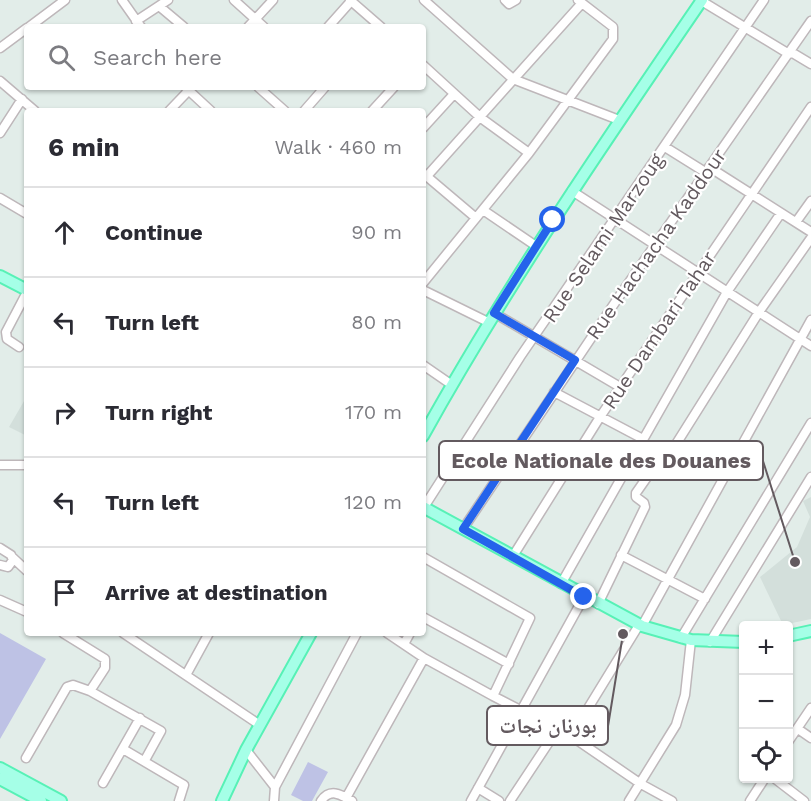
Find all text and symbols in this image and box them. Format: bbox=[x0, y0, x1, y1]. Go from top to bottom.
search box bbox=[24, 24, 426, 90]
icon: search bbox=[45, 41, 78, 74]
text: Search here bbox=[93, 45, 222, 70]
text: 6 min bbox=[48, 132, 120, 162]
text: Walk · 460 m bbox=[274, 135, 402, 159]
street label: Rue Hachacha Kaddour bbox=[581, 144, 731, 344]
street label: Rue Selami Marzoug bbox=[537, 149, 669, 327]
route start bbox=[539, 206, 565, 232]
icon: ahead bbox=[48, 216, 81, 249]
text: Continue bbox=[105, 220, 203, 245]
text: 90 m bbox=[351, 220, 402, 244]
street label: Rue Dambari Tahar bbox=[597, 246, 721, 414]
icon: left bbox=[48, 306, 81, 339]
text: Turn left bbox=[105, 310, 199, 335]
text: 80 m bbox=[351, 310, 402, 334]
icon: right bbox=[48, 396, 81, 429]
text: Turn right bbox=[105, 400, 212, 425]
text: 170 m bbox=[345, 400, 402, 424]
callout: Ecole Nationale des Douanes bbox=[439, 441, 763, 480]
text: Ecole Nationale des Douanes bbox=[451, 448, 751, 473]
icon: left bbox=[48, 486, 81, 519]
text: Turn left bbox=[105, 490, 199, 515]
text: 120 m bbox=[344, 490, 402, 514]
icon: arrive bbox=[48, 576, 81, 609]
text: Arrive at destination bbox=[105, 580, 328, 605]
route end bbox=[570, 583, 596, 609]
map controls bbox=[739, 621, 793, 783]
button: + bbox=[739, 621, 793, 675]
button: − bbox=[739, 675, 793, 729]
callout: بورنان نجات bbox=[487, 706, 608, 745]
text: بورنان نجات bbox=[500, 713, 597, 738]
button: locate bbox=[739, 729, 793, 783]

